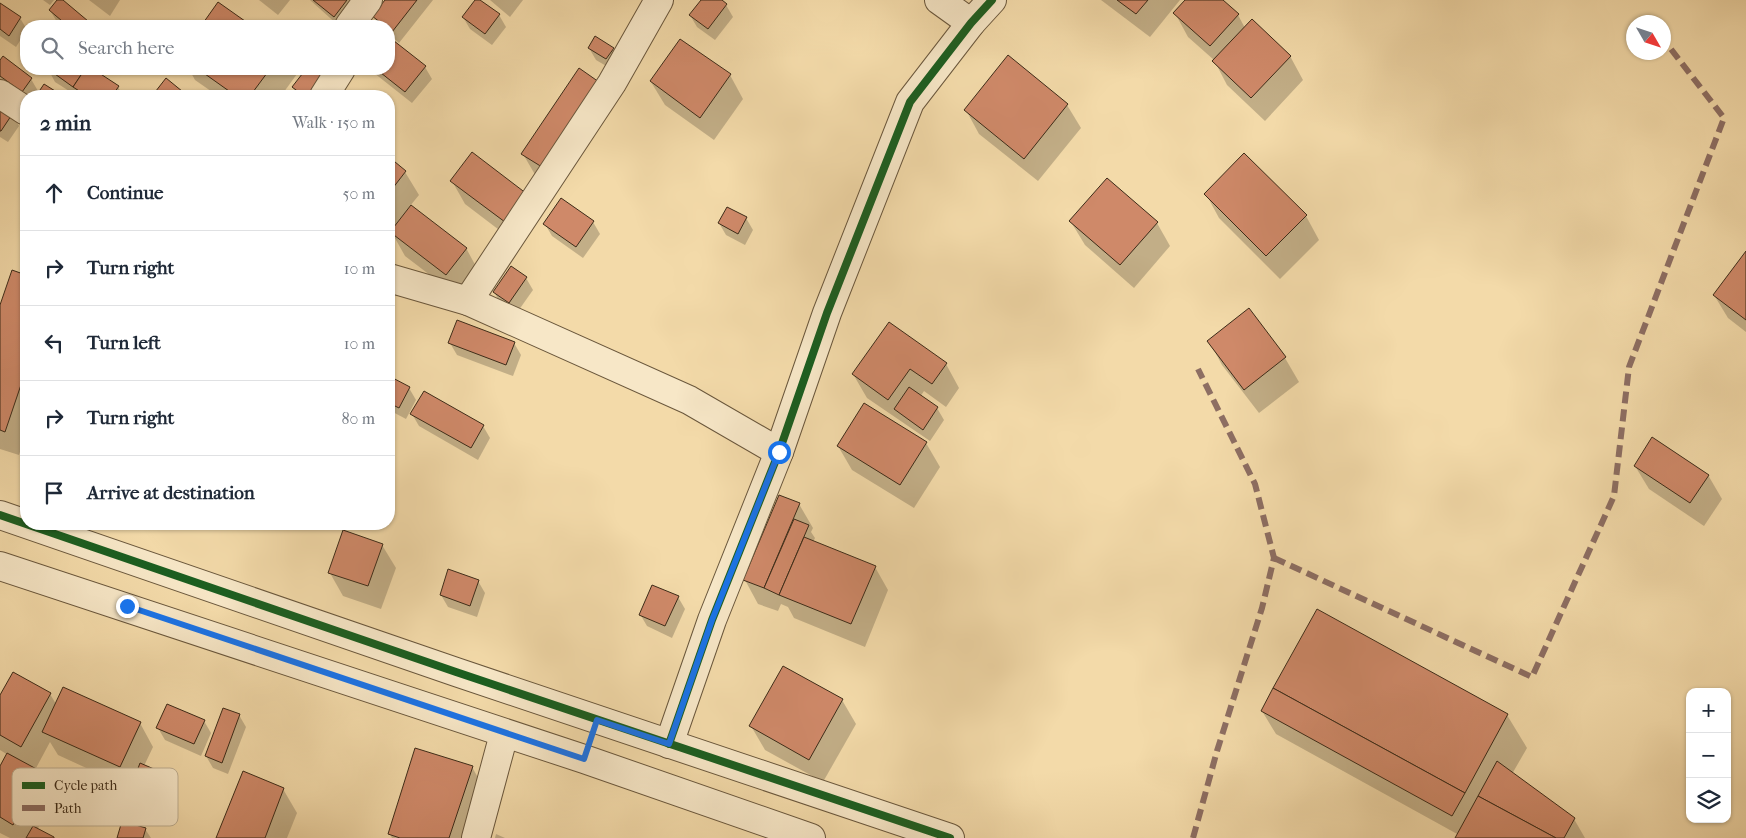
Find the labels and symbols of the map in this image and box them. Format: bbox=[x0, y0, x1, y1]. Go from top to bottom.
north arrow bbox=[1626, 15, 1671, 60]
route start bbox=[768, 441, 791, 464]
route end bbox=[116, 595, 139, 618]
legend bbox=[12, 768, 178, 826]
text: Cycle path bbox=[54, 777, 118, 794]
text: Path bbox=[54, 800, 82, 817]

